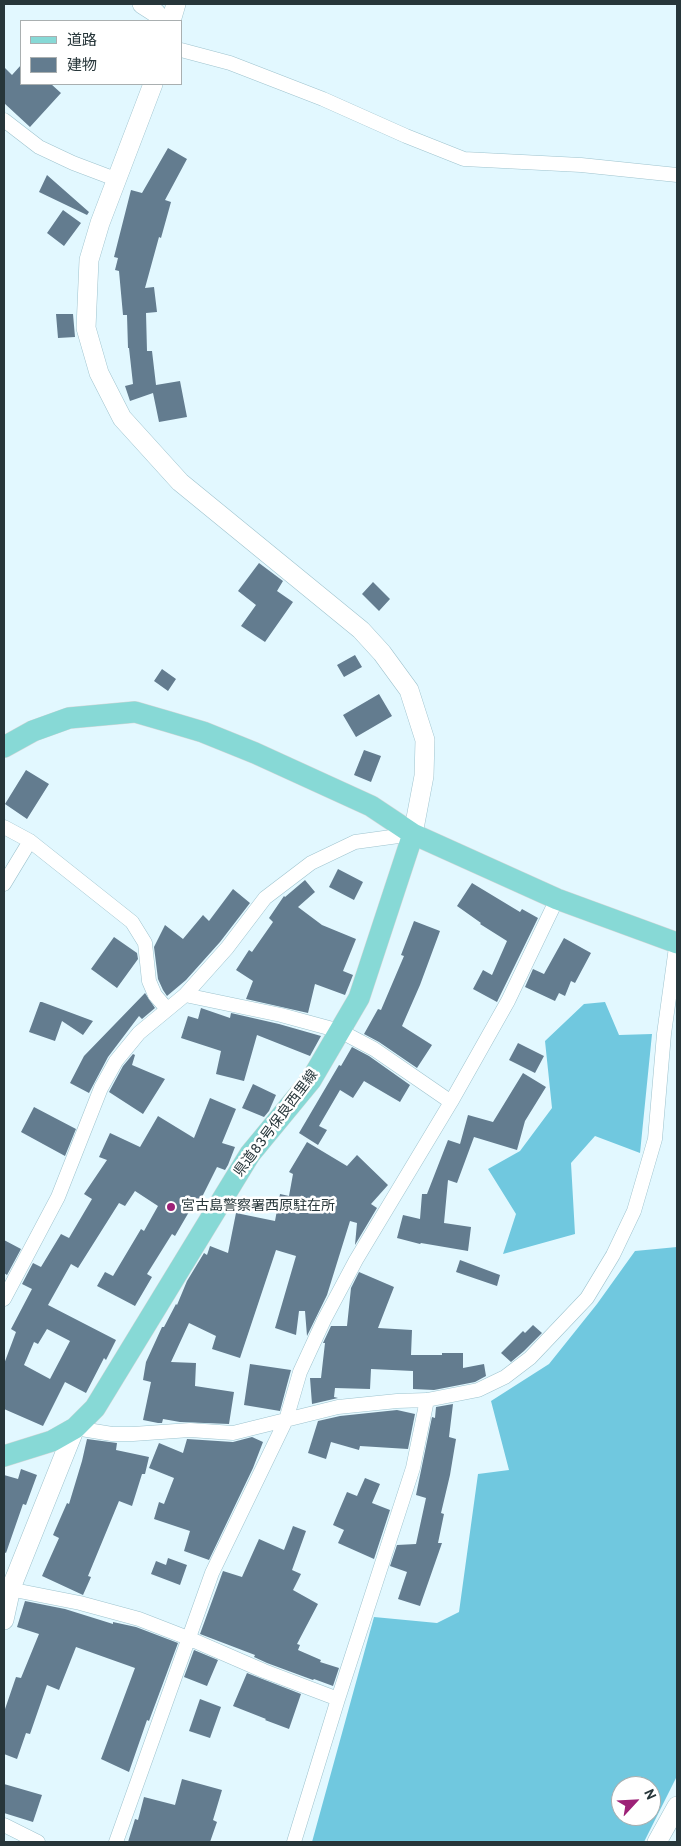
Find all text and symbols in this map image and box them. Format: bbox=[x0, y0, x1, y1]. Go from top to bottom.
legend bbox=[20, 20, 182, 85]
text: 道路 bbox=[67, 32, 97, 51]
text: 建物 bbox=[67, 57, 97, 76]
street label: 県道83号保良西里線 bbox=[231, 1067, 323, 1181]
place label: 宮古島警察署西原駐在所 bbox=[181, 1199, 335, 1215]
marker: 宮古島警察署西原駐在所 bbox=[165, 1201, 177, 1213]
north arrow bbox=[611, 1776, 661, 1826]
text: N bbox=[639, 1787, 659, 1803]

